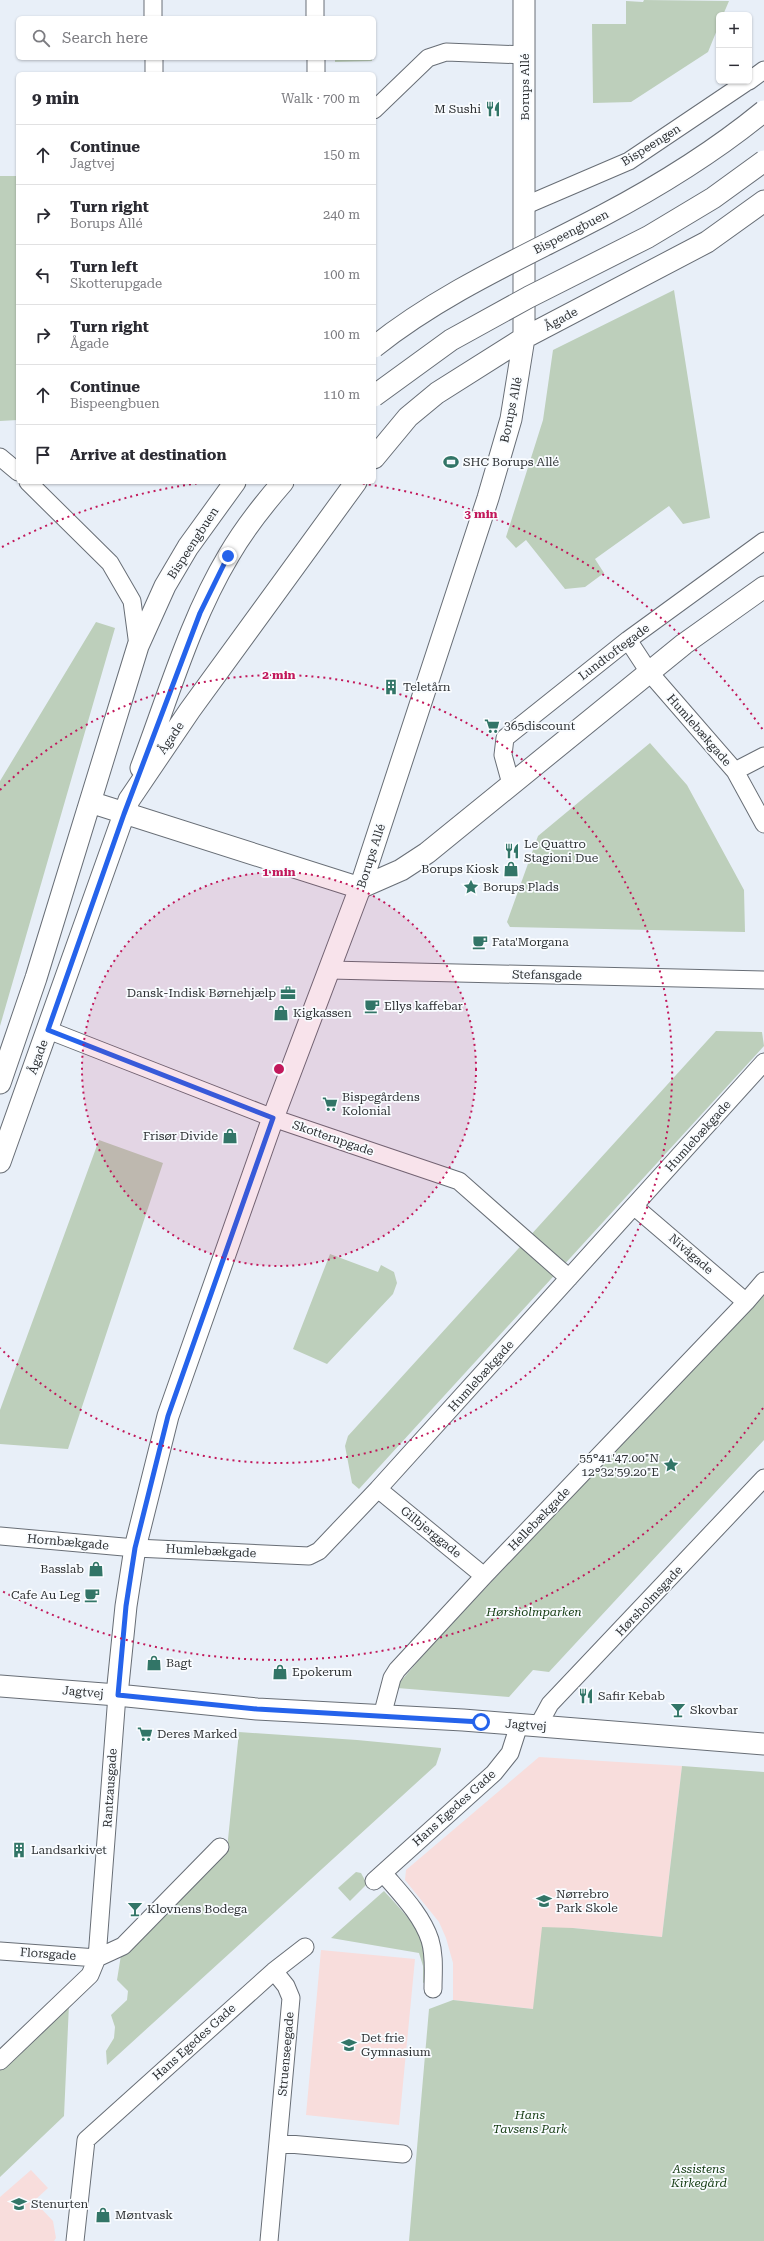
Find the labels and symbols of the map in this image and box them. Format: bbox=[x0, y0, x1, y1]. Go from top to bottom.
street label: Borups Allé bbox=[518, 53, 532, 121]
restaurant icon: M Sushi bbox=[484, 100, 502, 118]
place label: M Sushi bbox=[434, 102, 481, 116]
street label: Bispeengen bbox=[619, 121, 683, 169]
street label: Bispeengbuen bbox=[531, 207, 611, 257]
street label: Ågade bbox=[542, 304, 580, 334]
street label: Borups Allé bbox=[497, 375, 525, 444]
sports icon: SHC Borups Allé bbox=[442, 453, 460, 471]
place label: SHC Borups Allé bbox=[463, 455, 560, 469]
street label: Bispeengbuen bbox=[165, 504, 222, 582]
text: 3 min bbox=[464, 507, 498, 521]
route end bbox=[219, 547, 237, 565]
street label: Lundtoftegade bbox=[576, 621, 653, 683]
text: 2 min bbox=[262, 668, 296, 682]
building icon: Teletårn bbox=[382, 678, 400, 696]
place label: Teletårn bbox=[403, 680, 451, 694]
street label: Humlebækgade bbox=[664, 691, 734, 769]
supermarket icon: 365discount bbox=[483, 717, 501, 735]
street label: Ågade bbox=[155, 719, 187, 757]
place label: 365discount bbox=[504, 719, 576, 733]
street label: Borups Allé bbox=[354, 822, 388, 890]
place label: Le Quattro Stagioni Due bbox=[524, 837, 599, 865]
restaurant icon: Le Quattro Stagioni Due bbox=[503, 842, 521, 860]
shop icon: Borups Kiosk bbox=[502, 860, 520, 878]
place label: Borups Kiosk bbox=[421, 862, 499, 876]
text: 1 min bbox=[262, 865, 296, 879]
place icon: Borups Plads bbox=[462, 878, 480, 896]
place label: Borups Plads bbox=[483, 880, 559, 894]
cafe icon: Fata'Morgana bbox=[471, 933, 489, 951]
place label: Fata'Morgana bbox=[492, 935, 569, 949]
street label: Stefansgade bbox=[512, 967, 583, 983]
office icon: Dansk-Indisk Børnehjælp bbox=[279, 984, 297, 1002]
place label: Dansk-Indisk Børnehjælp bbox=[127, 986, 276, 1000]
cafe icon: Ellys kaffebar bbox=[363, 997, 381, 1015]
place label: Ellys kaffebar bbox=[384, 999, 463, 1013]
shop icon: Kigkassen bbox=[272, 1004, 290, 1022]
place label: Kigkassen bbox=[293, 1006, 352, 1020]
street label: Ågade bbox=[25, 1037, 51, 1076]
centre of rings bbox=[272, 1062, 286, 1076]
place label: Bispegårdens Kolonial bbox=[342, 1090, 420, 1118]
supermarket icon: Bispegårdens Kolonial bbox=[321, 1095, 339, 1113]
street label: Humlebækgade bbox=[662, 1097, 734, 1174]
street label: Skotterupgade bbox=[290, 1118, 376, 1159]
shop icon: Frisør Divide bbox=[221, 1127, 239, 1145]
place label: Frisør Divide bbox=[143, 1129, 218, 1143]
street label: Nivågade bbox=[666, 1231, 716, 1277]
street label: Humlebækgade bbox=[445, 1337, 517, 1414]
place label: 55°41′47.00"N 12°32′59.20"E bbox=[579, 1451, 659, 1479]
place icon: 55°41′47.00"N 12°32′59.20"E bbox=[662, 1456, 680, 1474]
street label: Hellebækgade bbox=[505, 1484, 573, 1554]
street label: Gilbjerggade bbox=[398, 1503, 464, 1561]
street label: Hornbækgade bbox=[26, 1531, 110, 1553]
street label: Humlebækgade bbox=[165, 1542, 257, 1560]
shop icon: Basslab bbox=[87, 1560, 105, 1578]
place label: Basslab bbox=[40, 1562, 84, 1576]
street label: Hørsholmsgade bbox=[613, 1563, 685, 1639]
cafe icon: Cafe Au Leg bbox=[83, 1586, 101, 1604]
place label: Cafe Au Leg bbox=[11, 1588, 80, 1602]
park label: Hørsholmparken bbox=[485, 1605, 582, 1619]
shop icon: Bagt bbox=[145, 1654, 163, 1672]
place label: Bagt bbox=[166, 1656, 192, 1670]
shop icon: Epokerum bbox=[271, 1663, 289, 1681]
place label: Epokerum bbox=[292, 1665, 352, 1679]
street label: Jagtvej bbox=[62, 1683, 104, 1701]
restaurant icon: Safir Kebab bbox=[577, 1687, 595, 1705]
place label: Safir Kebab bbox=[598, 1689, 665, 1703]
bar icon: Skovbar bbox=[669, 1701, 687, 1719]
place label: Skovbar bbox=[690, 1703, 738, 1717]
route start bbox=[472, 1713, 490, 1731]
street label: Jagtvej bbox=[505, 1717, 547, 1733]
supermarket icon: Deres Marked bbox=[136, 1725, 154, 1743]
place label: Deres Marked bbox=[157, 1727, 238, 1741]
street label: Rantzausgade bbox=[100, 1747, 120, 1828]
street label: Hans Egedes Gade bbox=[410, 1767, 499, 1849]
building icon: Landsarkivet bbox=[10, 1841, 28, 1859]
place label: Landsarkivet bbox=[31, 1843, 107, 1857]
place label: Nørrebro Park Skole bbox=[556, 1887, 618, 1915]
school or university icon: Nørrebro Park Skole bbox=[535, 1892, 553, 1910]
bar icon: Klovnens Bodega bbox=[126, 1900, 144, 1918]
place label: Klovnens Bodega bbox=[147, 1902, 248, 1916]
street label: Florsgade bbox=[19, 1945, 77, 1963]
street label: Hans Egedes Gade bbox=[150, 2001, 239, 2083]
street label: Struenseegade bbox=[275, 2011, 297, 2097]
place label: Det frie Gymnasium bbox=[361, 2031, 431, 2059]
school or university icon: Det frie Gymnasium bbox=[340, 2036, 358, 2054]
park label: Hans Tavsens Park bbox=[493, 2108, 568, 2136]
park label: Assistens Kirkegård bbox=[670, 2162, 727, 2190]
school or university icon: Stenurten bbox=[10, 2195, 28, 2213]
place label: Stenurten bbox=[31, 2197, 89, 2211]
shop icon: Møntvask bbox=[94, 2206, 112, 2224]
place label: Møntvask bbox=[115, 2208, 173, 2222]

